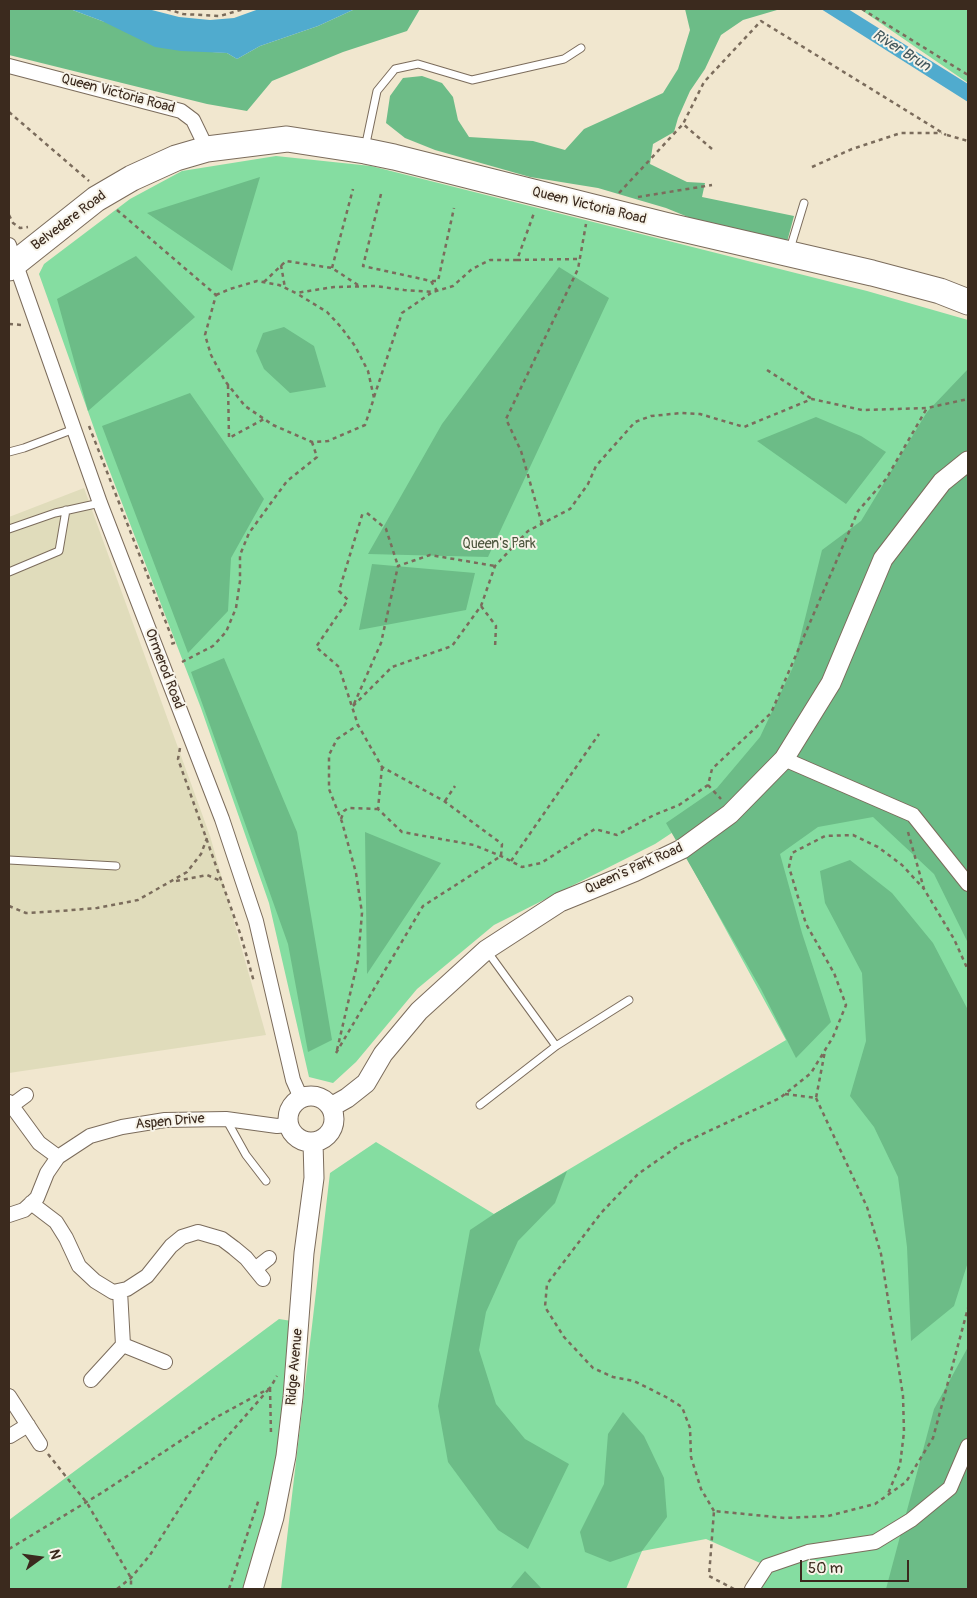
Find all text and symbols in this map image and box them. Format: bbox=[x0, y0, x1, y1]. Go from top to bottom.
water label: River Brun bbox=[869, 26, 933, 76]
street label: Queen Victoria Road bbox=[59, 71, 177, 117]
street label: Queen Victoria Road bbox=[530, 184, 648, 228]
street label: Belvedere Road bbox=[28, 188, 110, 254]
park label: Queen's Park bbox=[462, 536, 536, 552]
street label: Ormerod Road bbox=[141, 627, 187, 711]
street label: Queen's Park Road bbox=[582, 840, 686, 898]
street label: Aspen Drive bbox=[135, 1111, 205, 1133]
street label: Ridge Avenue bbox=[283, 1328, 307, 1406]
north arrow bbox=[15, 1533, 65, 1583]
text: N bbox=[46, 1548, 64, 1561]
scale bar bbox=[802, 1550, 911, 1582]
text: 50 m bbox=[808, 1559, 843, 1578]

